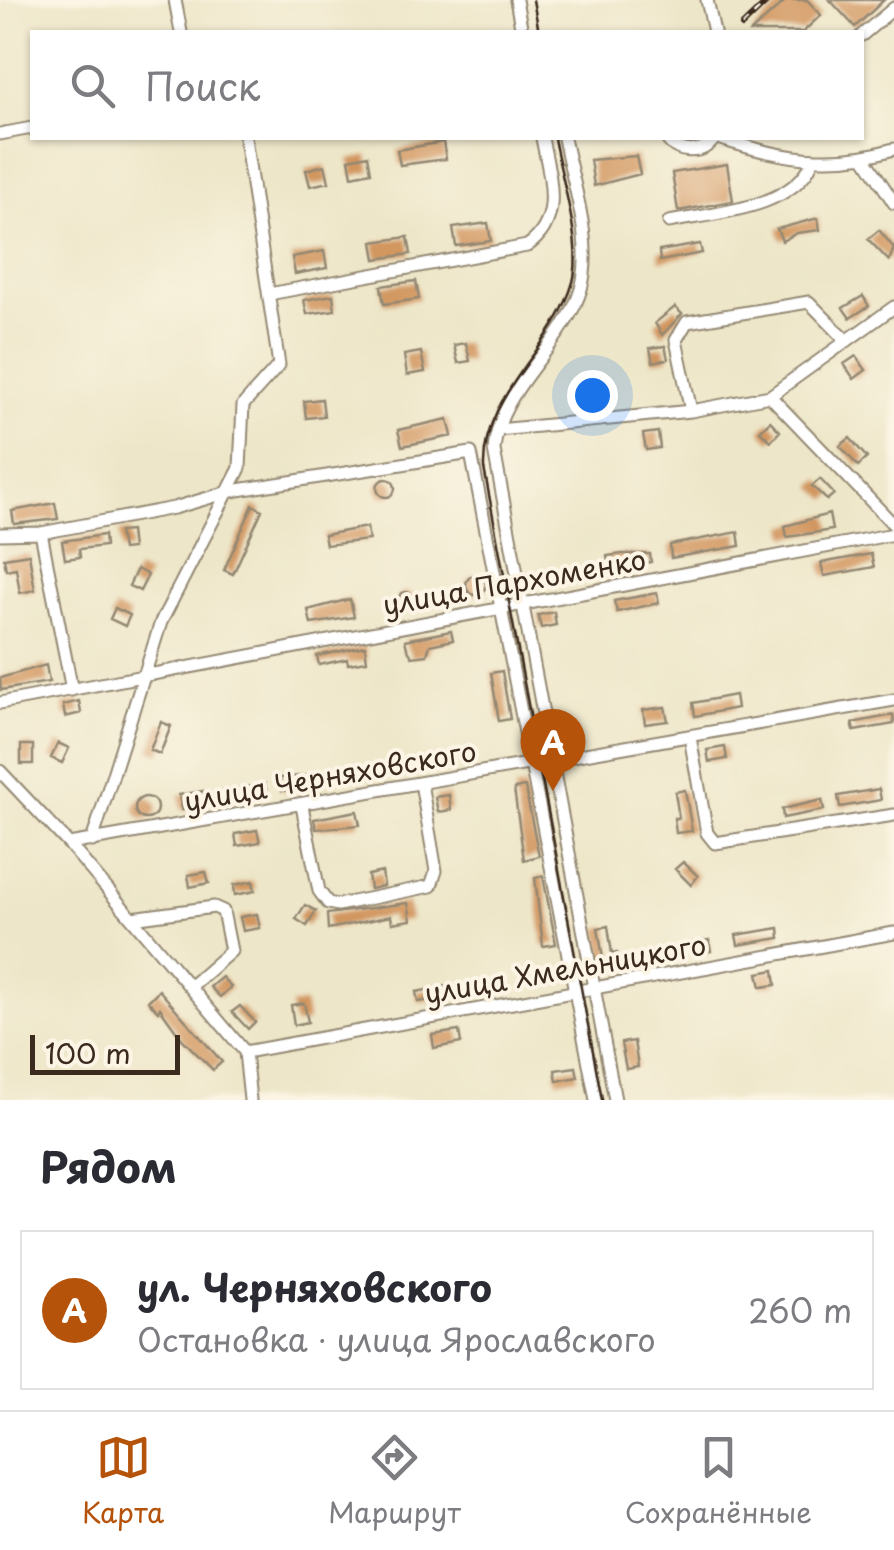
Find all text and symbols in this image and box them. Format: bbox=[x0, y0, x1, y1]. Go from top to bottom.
search box bbox=[30, 30, 864, 140]
text: Поиск bbox=[145, 57, 260, 114]
icon: search bbox=[65, 58, 120, 113]
your location bbox=[567, 370, 618, 421]
street label: улица Пархоменко bbox=[379, 537, 649, 625]
pin: A bbox=[520, 708, 586, 791]
street label: улица Черняховского bbox=[181, 728, 479, 822]
street label: улица Хмельницкого bbox=[421, 922, 709, 1014]
scale bar bbox=[30, 1030, 180, 1074]
text: 100 m bbox=[45, 1031, 131, 1074]
text: Рядом bbox=[40, 1134, 177, 1197]
text: ул. Черняховского bbox=[137, 1258, 492, 1315]
text: A bbox=[62, 1286, 87, 1334]
text: 260 m bbox=[748, 1286, 852, 1334]
text: Остановка · улица Ярославского bbox=[137, 1315, 656, 1363]
tab: Карта bbox=[82, 1430, 164, 1533]
tab: Маршрут bbox=[328, 1430, 461, 1533]
tab: Сохранённые bbox=[625, 1430, 812, 1533]

